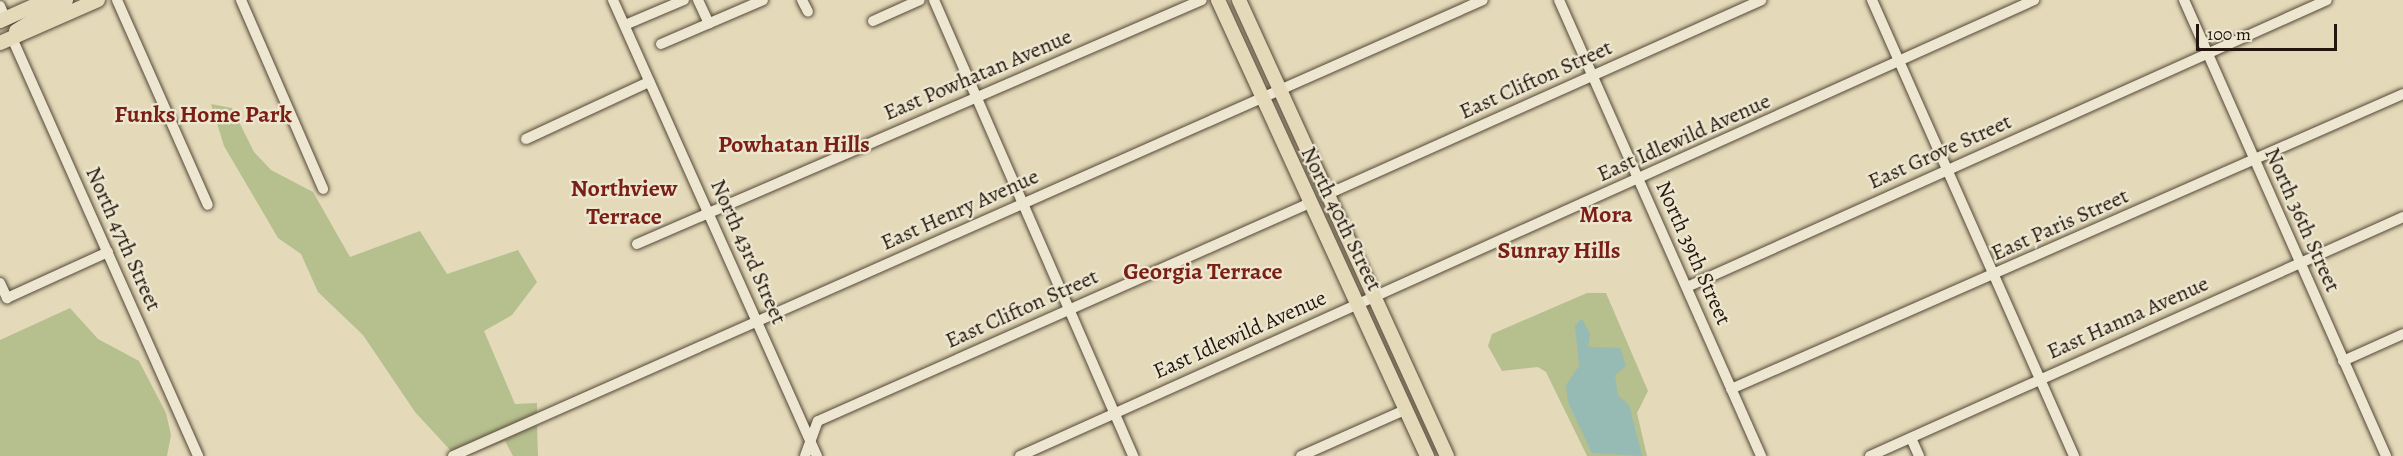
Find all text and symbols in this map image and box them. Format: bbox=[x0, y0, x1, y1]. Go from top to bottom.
scale bar bbox=[2199, 12, 2340, 50]
text: 100 m bbox=[2207, 22, 2251, 46]
street label: East Powhatan Avenue bbox=[880, 23, 1076, 127]
street label: East Clifton Street bbox=[1456, 35, 1616, 125]
street label: East Idlewild Avenue bbox=[1593, 88, 1775, 188]
district label: Funks Home Park bbox=[114, 101, 292, 129]
street label: East Grove Street bbox=[1864, 109, 2016, 195]
district label: Powhatan Hills bbox=[718, 131, 870, 159]
street label: North 40th Street bbox=[1295, 143, 1387, 295]
street label: North 36th Street bbox=[2258, 144, 2346, 296]
street label: North 47th Street bbox=[79, 163, 167, 315]
street label: East Henry Avenue bbox=[877, 163, 1043, 257]
district label: Northview Terrace bbox=[571, 175, 677, 231]
street label: North 43rd Street bbox=[704, 176, 792, 328]
street label: North 39th Street bbox=[1649, 177, 1737, 329]
street label: East Paris Street bbox=[1987, 183, 2133, 267]
district label: Mora bbox=[1579, 201, 1633, 229]
district label: Sunray Hills bbox=[1498, 237, 1620, 265]
district label: Georgia Terrace bbox=[1123, 258, 1283, 286]
street label: East Clifton Street bbox=[942, 264, 1102, 354]
street label: East Hanna Avenue bbox=[2043, 271, 2213, 365]
street label: East Idlewild Avenue bbox=[1149, 285, 1331, 385]

